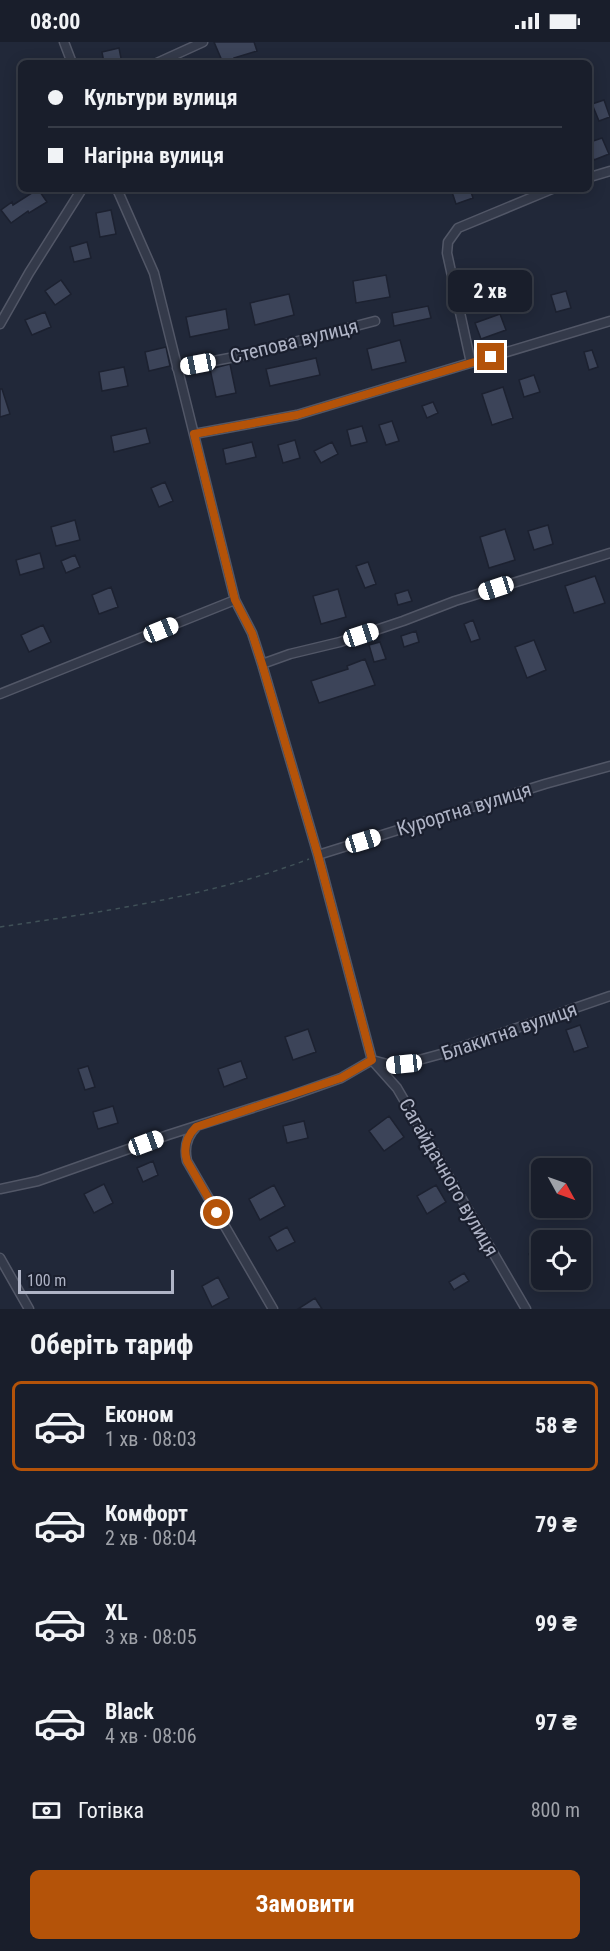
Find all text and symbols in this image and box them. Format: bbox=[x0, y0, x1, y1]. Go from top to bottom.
text: 08:00 bbox=[30, 9, 81, 34]
text: Культури вулиця bbox=[84, 85, 238, 110]
text: Нагірна вулиця bbox=[84, 143, 224, 168]
callout: 2 хв bbox=[449, 270, 533, 312]
text: 2 хв bbox=[473, 279, 507, 303]
street label: Степова вулиця bbox=[227, 313, 361, 369]
route end bbox=[477, 343, 504, 370]
car bbox=[179, 352, 217, 376]
car bbox=[476, 574, 516, 602]
car bbox=[141, 615, 181, 645]
car bbox=[341, 621, 381, 649]
street label: Курортна вулиця bbox=[394, 777, 534, 841]
car bbox=[343, 827, 383, 855]
street label: Блакитна вулиця bbox=[438, 997, 580, 1065]
car bbox=[385, 1053, 423, 1075]
street label: Сагайдачного вулиця bbox=[394, 1094, 504, 1260]
car bbox=[126, 1128, 166, 1158]
north arrow bbox=[531, 1158, 591, 1218]
map controls bbox=[531, 1158, 591, 1290]
route start bbox=[203, 1199, 230, 1226]
button: locate bbox=[531, 1230, 591, 1290]
scale bar bbox=[18, 1267, 174, 1294]
text: 100 m bbox=[27, 1271, 66, 1290]
text: Оберіть тариф bbox=[30, 1329, 193, 1361]
icon: car bbox=[33, 1399, 87, 1453]
text: Економ bbox=[105, 1402, 174, 1427]
text: 58 ₴ bbox=[535, 1413, 577, 1438]
text: 1 хв · 08:03 bbox=[105, 1427, 197, 1451]
icon: car bbox=[33, 1498, 87, 1552]
text: Комфорт bbox=[105, 1501, 188, 1526]
text: 79 ₴ bbox=[535, 1512, 577, 1537]
text: 2 хв · 08:04 bbox=[105, 1526, 197, 1550]
icon: car bbox=[33, 1597, 87, 1651]
text: XL bbox=[105, 1600, 128, 1625]
text: 99 ₴ bbox=[535, 1611, 577, 1636]
text: 3 хв · 08:05 bbox=[105, 1625, 197, 1649]
icon: car bbox=[33, 1696, 87, 1750]
text: Black bbox=[105, 1699, 154, 1724]
text: 97 ₴ bbox=[535, 1710, 577, 1735]
text: 4 хв · 08:06 bbox=[105, 1724, 197, 1748]
icon: cash bbox=[30, 1794, 63, 1827]
text: Готівка bbox=[78, 1798, 144, 1823]
text: 800 m bbox=[531, 1798, 580, 1822]
button: Замовити bbox=[30, 1870, 580, 1939]

